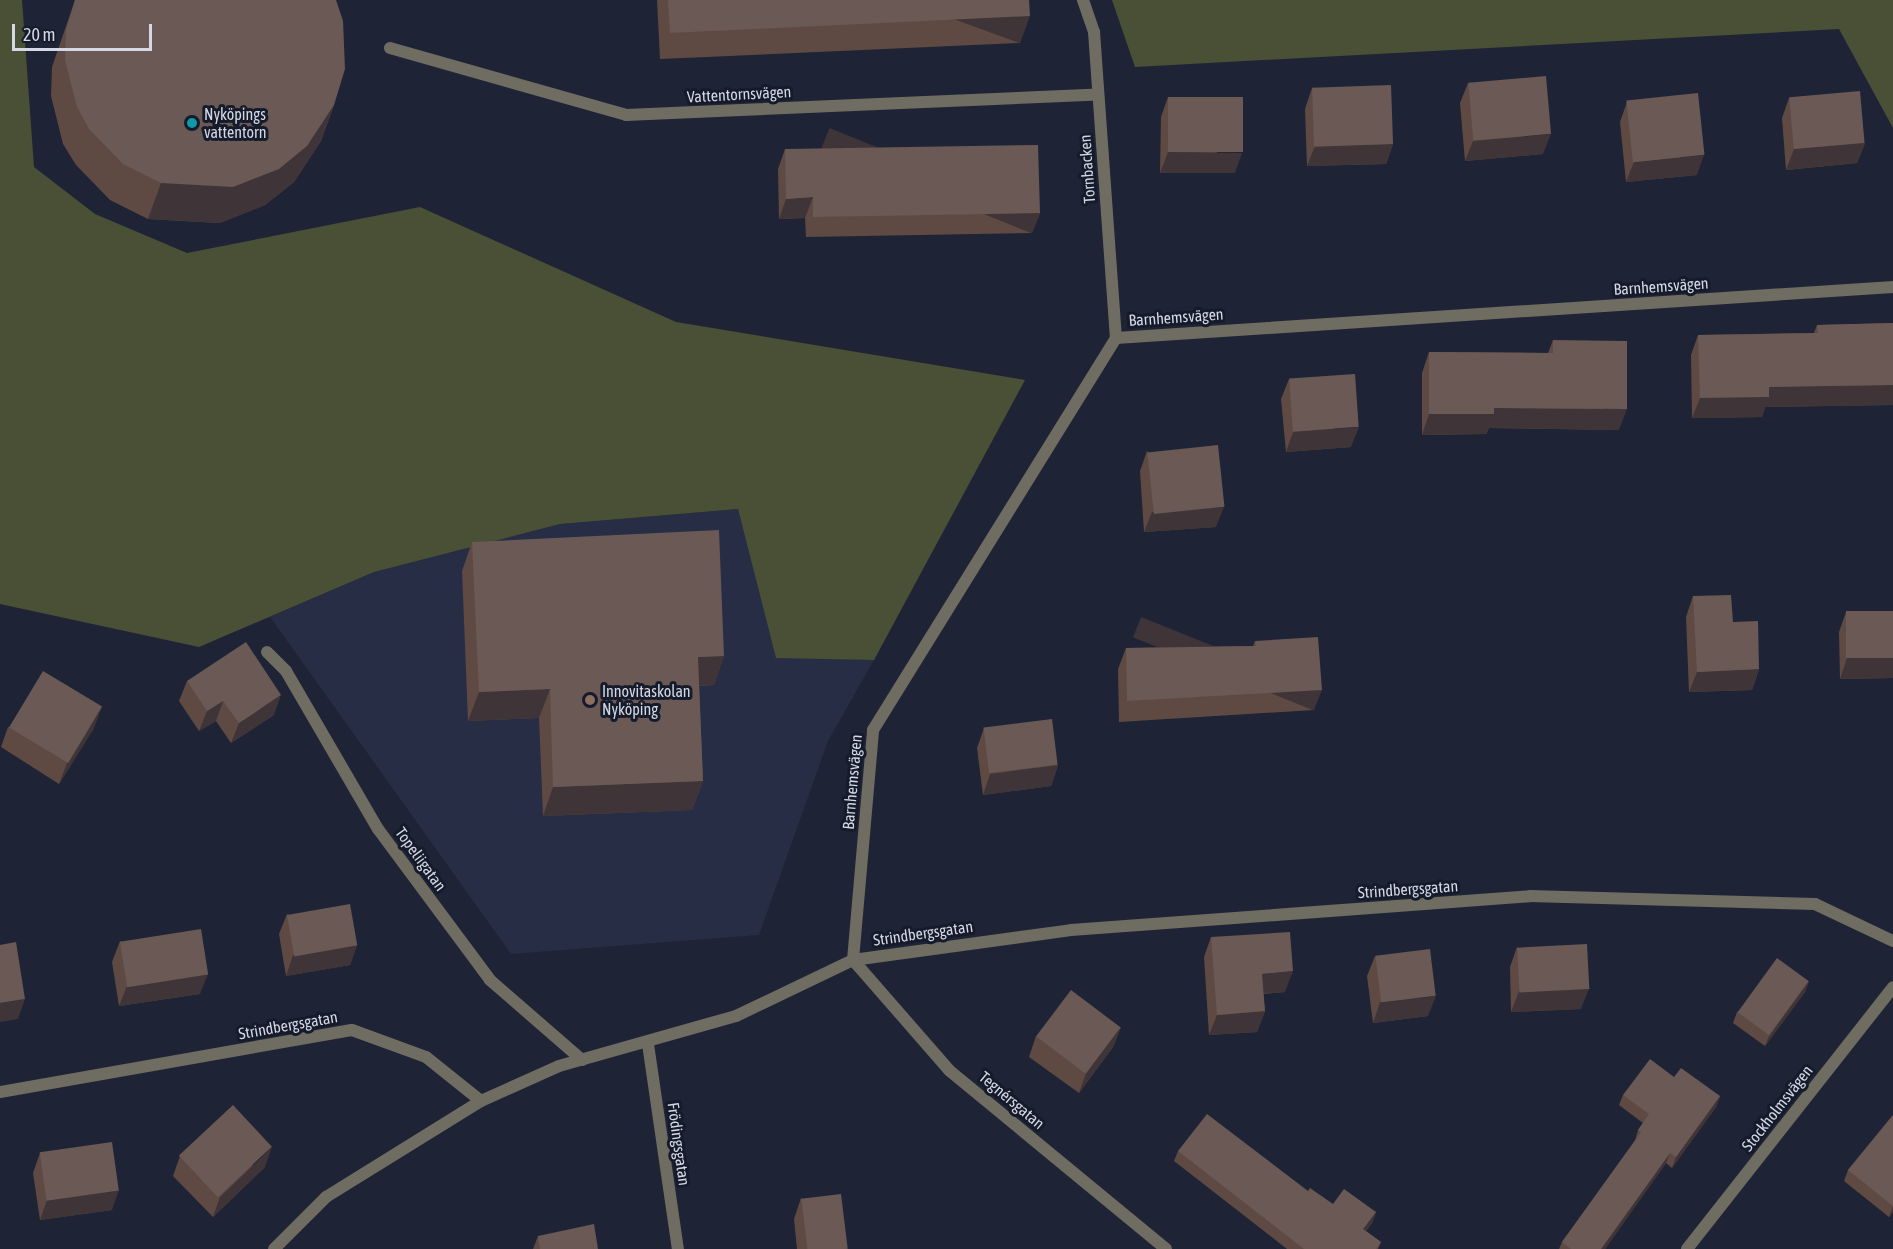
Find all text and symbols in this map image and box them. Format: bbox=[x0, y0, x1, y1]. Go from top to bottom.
scale bar bbox=[15, 12, 154, 50]
text: 20 m bbox=[23, 24, 55, 45]
street label: Vattentornsvägen bbox=[686, 82, 792, 106]
place label: Nyköpings vattentorn bbox=[204, 104, 266, 142]
marker: Nyköpings vattentorn bbox=[185, 116, 199, 130]
street label: Tornbacken bbox=[1075, 134, 1099, 204]
street label: Barnhemsvägen bbox=[1613, 273, 1709, 299]
street label: Barnhemsvägen bbox=[1128, 304, 1224, 330]
place label: Innovitaskolan Nyköping bbox=[602, 681, 691, 719]
marker: Innovitaskolan Nyköping bbox=[583, 693, 597, 707]
street label: Barnhemsvägen bbox=[838, 734, 866, 830]
street label: Topeliigatan bbox=[392, 823, 450, 895]
street label: Strindbergsgatan bbox=[1357, 876, 1459, 902]
street label: Strindbergsgatan bbox=[872, 917, 974, 949]
street label: Strindbergsgatan bbox=[237, 1007, 339, 1043]
street label: Stockholmsvägen bbox=[1737, 1061, 1817, 1155]
street label: Tegnérsgatan bbox=[975, 1067, 1049, 1133]
street label: Frödingsgatan bbox=[664, 1101, 694, 1187]

